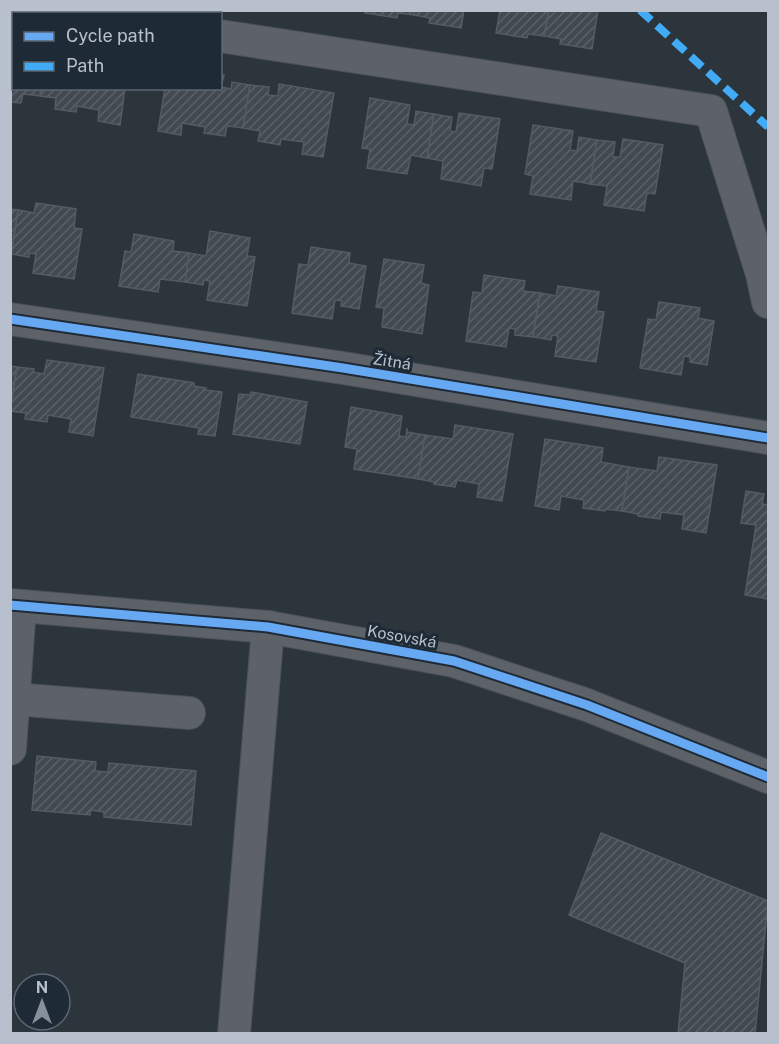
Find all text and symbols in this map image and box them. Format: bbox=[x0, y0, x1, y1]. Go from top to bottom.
legend bbox=[12, 12, 222, 90]
text: Cycle path bbox=[66, 25, 155, 46]
text: Path bbox=[66, 55, 104, 76]
street label: Žitná bbox=[372, 348, 412, 374]
street label: Kosovská bbox=[366, 621, 438, 652]
north arrow bbox=[12, 972, 72, 1032]
text: N bbox=[36, 978, 48, 997]

